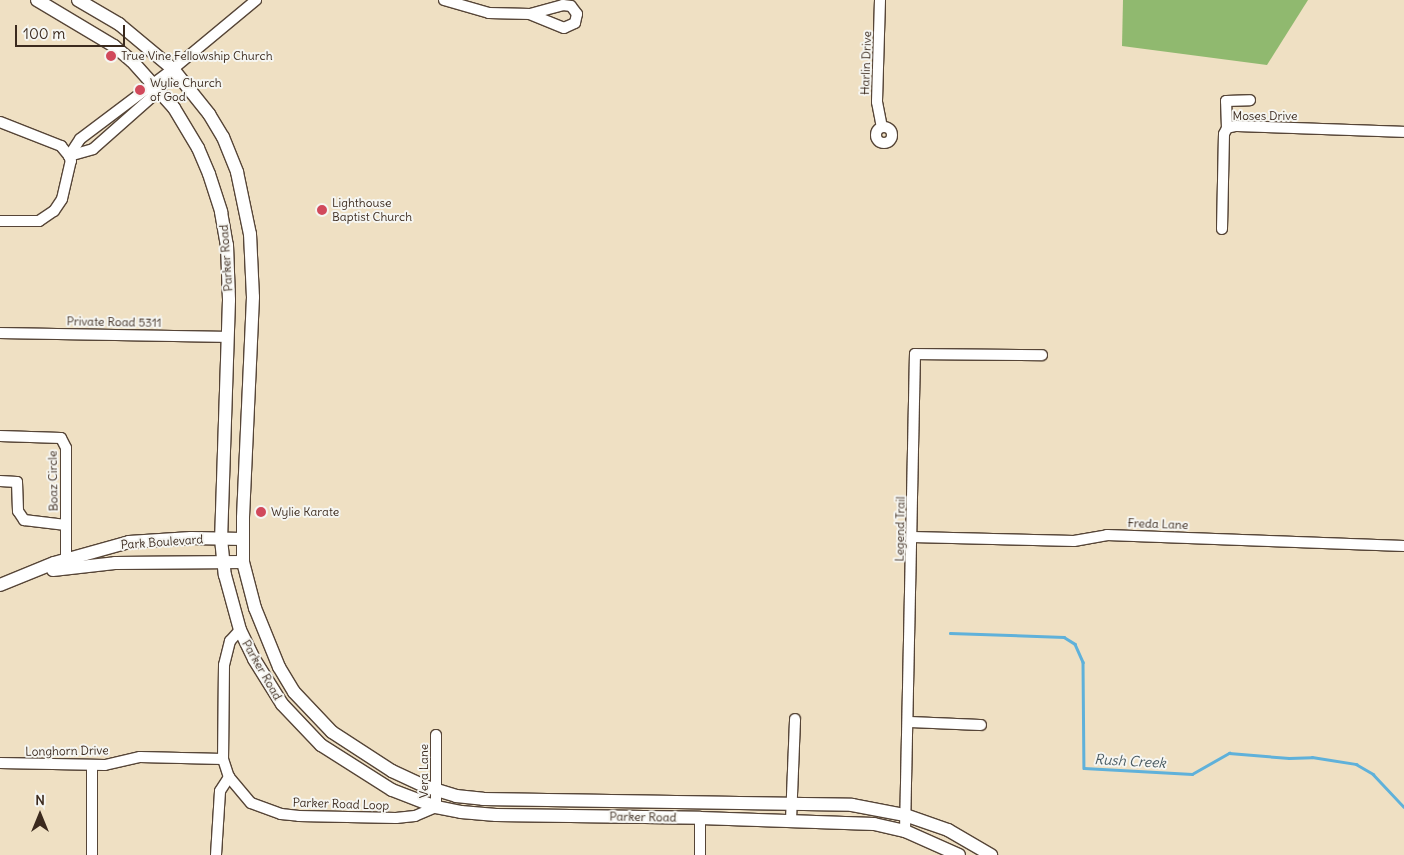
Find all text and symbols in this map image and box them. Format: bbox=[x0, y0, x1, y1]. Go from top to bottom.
scale bar bbox=[18, 15, 128, 47]
text: 100 m bbox=[23, 24, 65, 43]
street label: Harlin Drive bbox=[858, 31, 874, 95]
place label: True Vine Fellowship Church bbox=[121, 49, 273, 63]
marker: True Vine Fellowship Church bbox=[105, 50, 117, 62]
place label: Wylie Church of God bbox=[150, 76, 222, 104]
marker: Wylie Church of God bbox=[134, 84, 146, 96]
street label: Moses Drive bbox=[1232, 109, 1298, 123]
place label: Lighthouse Baptist Church bbox=[332, 196, 412, 224]
marker: Lighthouse Baptist Church bbox=[316, 204, 328, 216]
street label: Parker Road bbox=[216, 224, 236, 292]
street label: Private Road 5311 bbox=[67, 314, 161, 330]
street label: Boaz Circle bbox=[45, 451, 61, 511]
street label: Legend Trail bbox=[892, 496, 908, 562]
place label: Wylie Karate bbox=[271, 505, 339, 519]
marker: Wylie Karate bbox=[255, 506, 267, 518]
street label: Freda Lane bbox=[1127, 516, 1189, 532]
street label: Park Boulevard bbox=[120, 532, 204, 552]
street label: Parker Road bbox=[239, 637, 285, 703]
street label: Longhorn Drive bbox=[25, 743, 109, 759]
street label: Vera Lane bbox=[417, 744, 431, 798]
water label: Rush Creek bbox=[1094, 751, 1166, 771]
north arrow bbox=[15, 790, 65, 840]
text: N bbox=[35, 791, 45, 809]
street label: Parker Road Loop bbox=[292, 795, 390, 813]
street label: Parker Road bbox=[609, 809, 677, 825]

